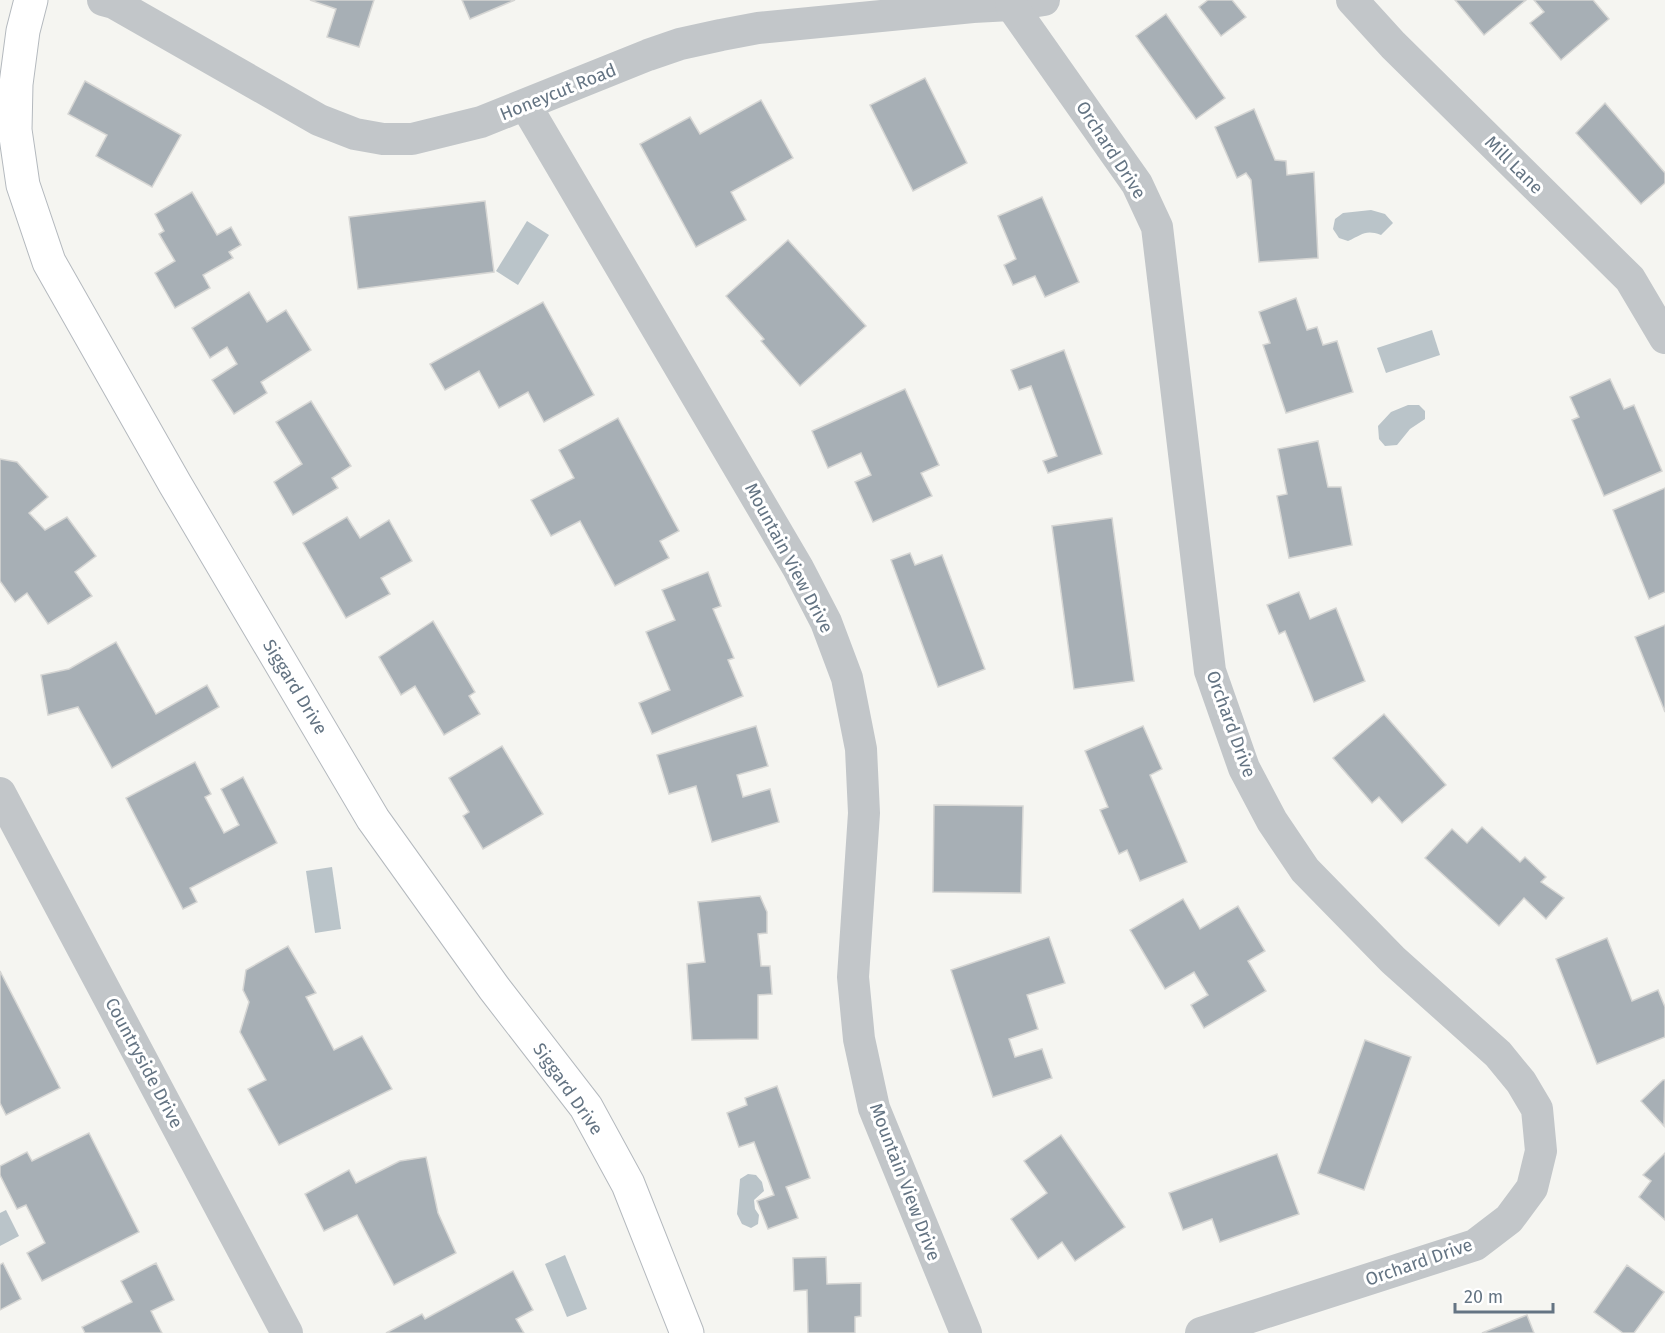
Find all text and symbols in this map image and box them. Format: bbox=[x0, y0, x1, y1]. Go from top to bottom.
street label: Honeycut Road bbox=[497, 59, 619, 125]
street label: Orchard Drive bbox=[1071, 97, 1151, 203]
street label: Mill Lane bbox=[1480, 131, 1548, 199]
street label: Mountain View Drive bbox=[740, 479, 838, 637]
street label: Siggard Drive bbox=[258, 635, 332, 739]
street label: Orchard Drive bbox=[1202, 668, 1260, 780]
street label: Countryside Drive bbox=[100, 994, 188, 1132]
street label: Siggard Drive bbox=[528, 1039, 608, 1139]
street label: Mountain View Drive bbox=[865, 1100, 945, 1264]
street label: Orchard Drive bbox=[1362, 1233, 1476, 1291]
scale bar bbox=[1455, 1276, 1552, 1314]
text: 20 m bbox=[1464, 1286, 1503, 1308]

